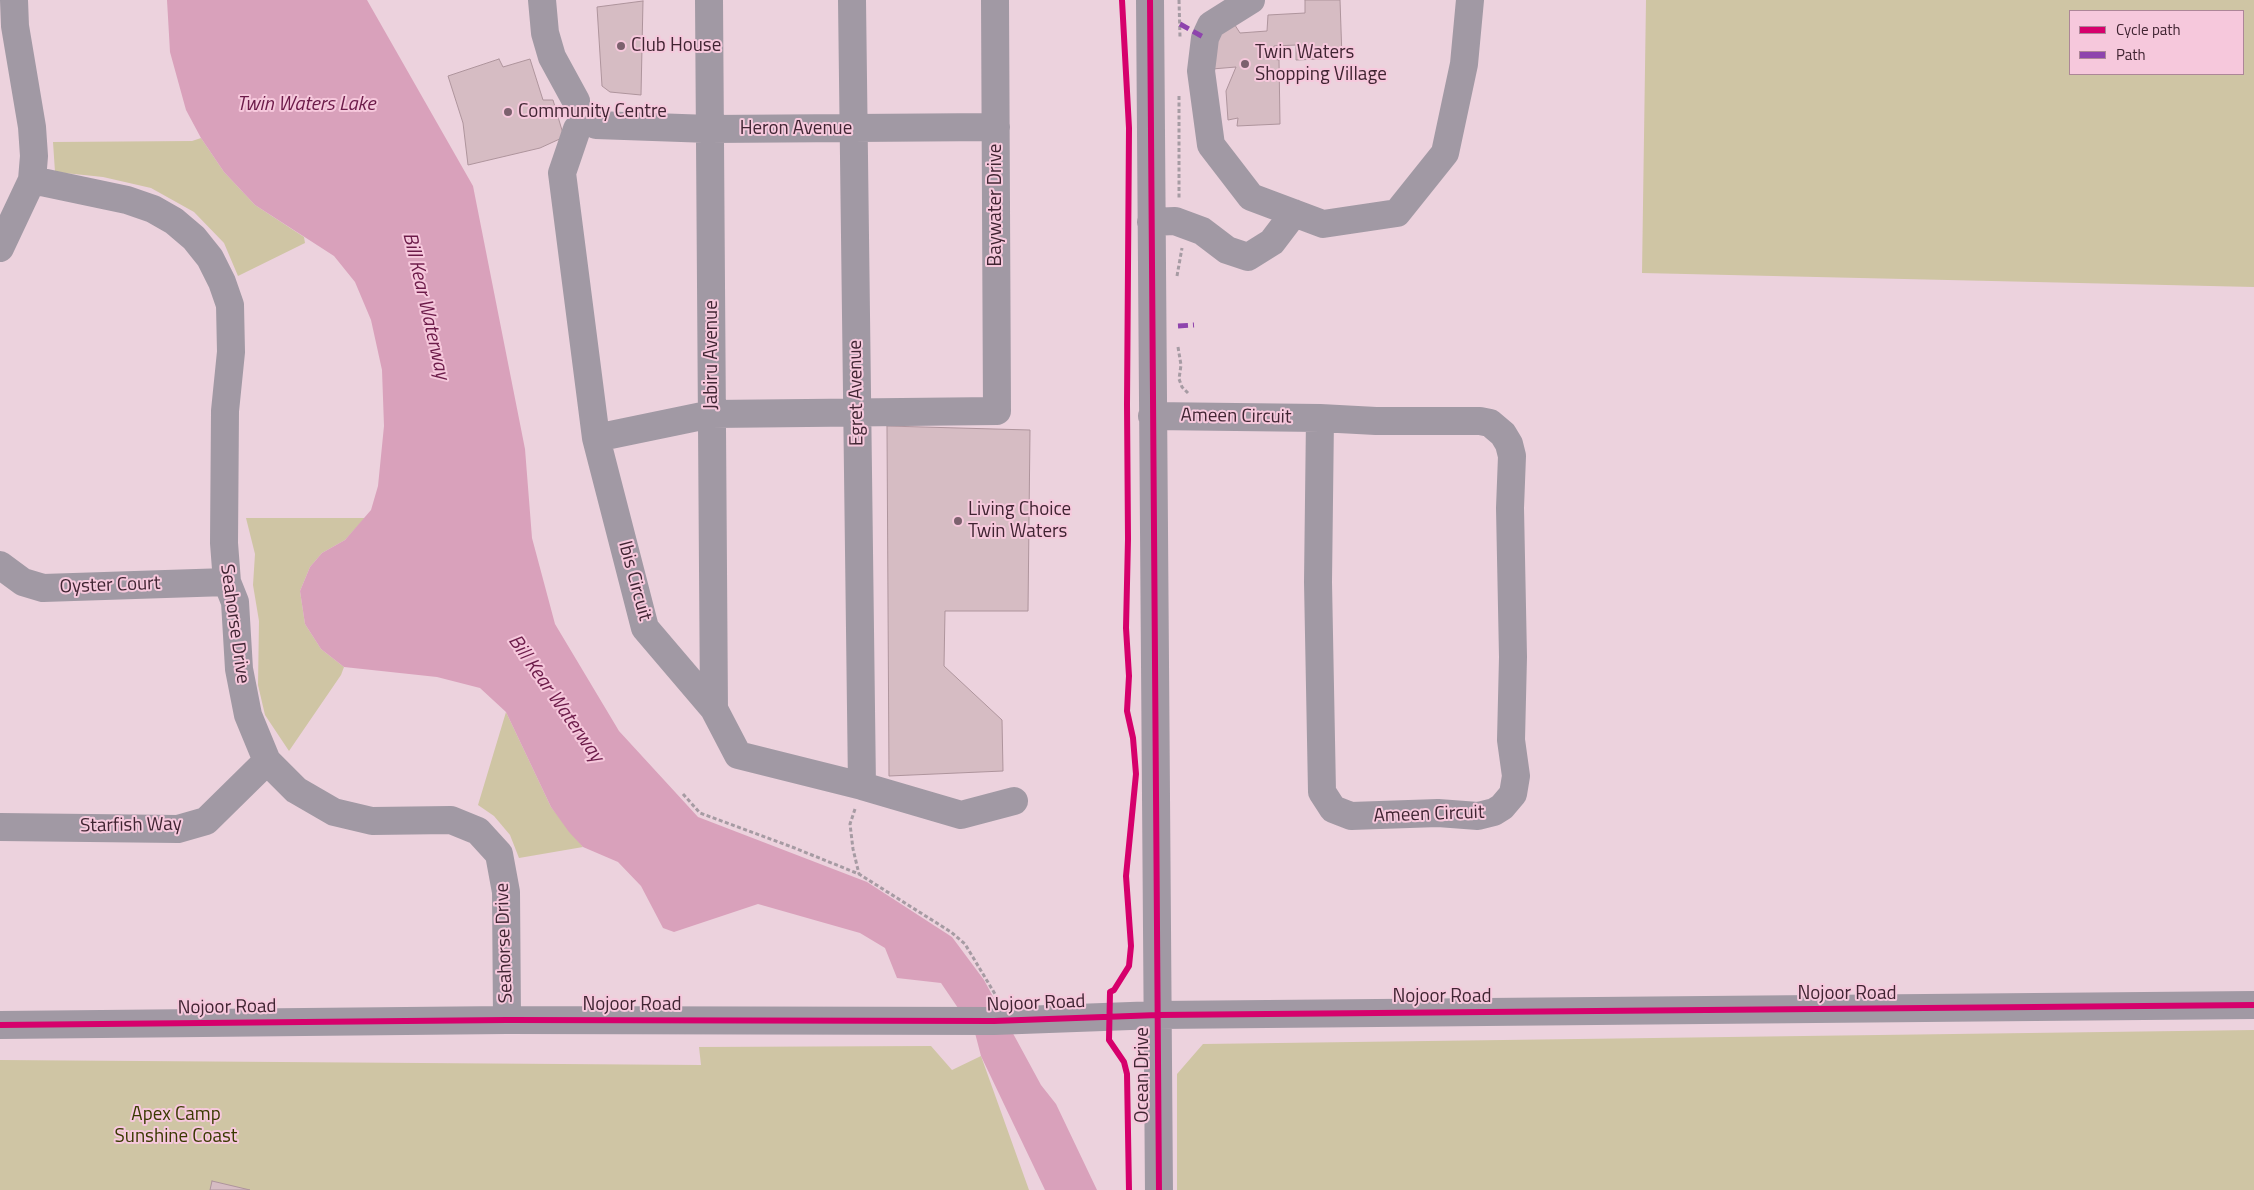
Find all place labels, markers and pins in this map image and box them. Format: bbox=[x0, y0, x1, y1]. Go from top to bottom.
place label: Club House bbox=[631, 35, 721, 57]
marker: Club House bbox=[615, 40, 627, 52]
place label: Twin Waters Shopping Village bbox=[1255, 42, 1387, 86]
marker: Twin Waters Shopping Village bbox=[1239, 58, 1251, 70]
place label: Community Centre bbox=[518, 101, 667, 123]
marker: Community Centre bbox=[502, 106, 514, 118]
place label: Living Choice Twin Waters bbox=[968, 499, 1071, 543]
marker: Living Choice Twin Waters bbox=[952, 515, 964, 527]

